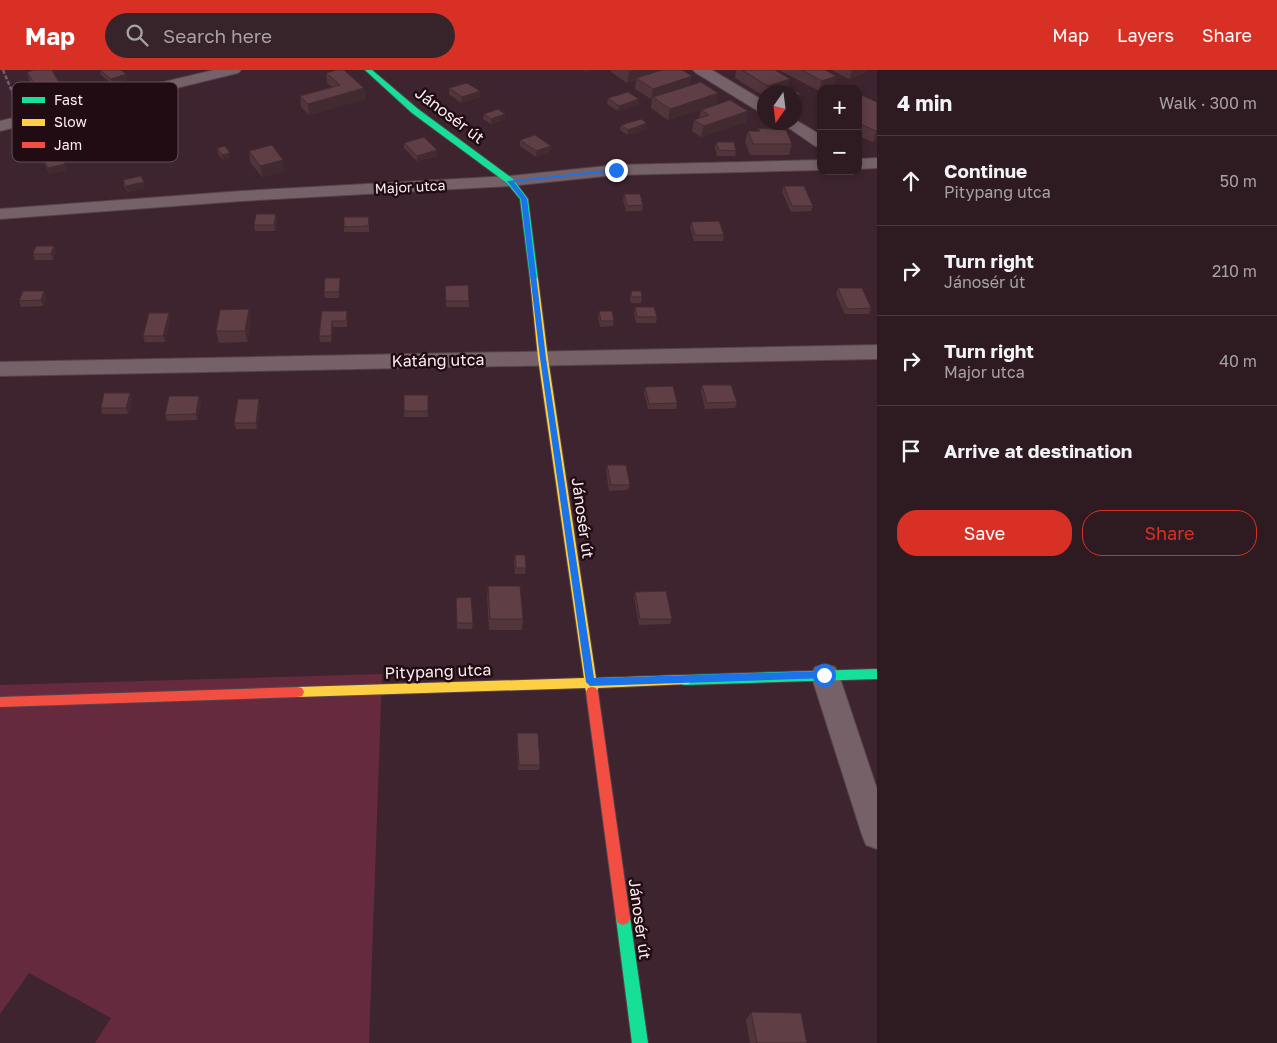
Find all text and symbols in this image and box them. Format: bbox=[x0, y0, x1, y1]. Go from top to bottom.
search box bbox=[105, 13, 455, 58]
text: Map bbox=[25, 21, 75, 50]
icon: search bbox=[123, 21, 151, 49]
text: Search here bbox=[163, 24, 272, 47]
text: Map bbox=[1052, 24, 1089, 46]
text: Layers bbox=[1117, 24, 1174, 46]
text: Share bbox=[1202, 24, 1252, 46]
legend bbox=[12, 82, 178, 162]
street label: Jánosér út bbox=[411, 83, 489, 147]
north arrow bbox=[757, 85, 802, 130]
map controls bbox=[817, 85, 862, 175]
button: + bbox=[817, 85, 862, 130]
text: 4 min bbox=[897, 90, 952, 116]
text: Fast bbox=[54, 91, 83, 108]
text: Walk · 300 m bbox=[1159, 93, 1257, 113]
text: Slow bbox=[54, 113, 87, 130]
button: − bbox=[817, 130, 862, 175]
text: Jam bbox=[54, 136, 82, 153]
route end bbox=[605, 159, 628, 182]
text: Continue bbox=[944, 159, 1027, 182]
icon: ahead bbox=[897, 167, 925, 195]
text: 50 m bbox=[1220, 171, 1257, 191]
street label: Major utca bbox=[374, 176, 446, 197]
text: Pitypang utca bbox=[944, 182, 1051, 202]
text: Turn right bbox=[944, 249, 1034, 272]
icon: right bbox=[897, 257, 925, 285]
text: 210 m bbox=[1212, 261, 1257, 281]
text: Jánosér út bbox=[944, 272, 1025, 292]
text: Turn right bbox=[944, 339, 1034, 362]
icon: right bbox=[897, 347, 925, 375]
street label: Katáng utca bbox=[391, 349, 485, 371]
text: 40 m bbox=[1219, 351, 1257, 371]
text: Major utca bbox=[944, 362, 1025, 382]
icon: arrive bbox=[897, 437, 925, 465]
text: Arrive at destination bbox=[944, 439, 1132, 462]
street label: Jánosér út bbox=[567, 476, 599, 560]
button: Save bbox=[897, 510, 1072, 556]
button: Share bbox=[1082, 510, 1257, 556]
street label: Pitypang utca bbox=[384, 659, 492, 683]
route start bbox=[813, 664, 836, 687]
street label: Jánosér út bbox=[624, 877, 656, 961]

